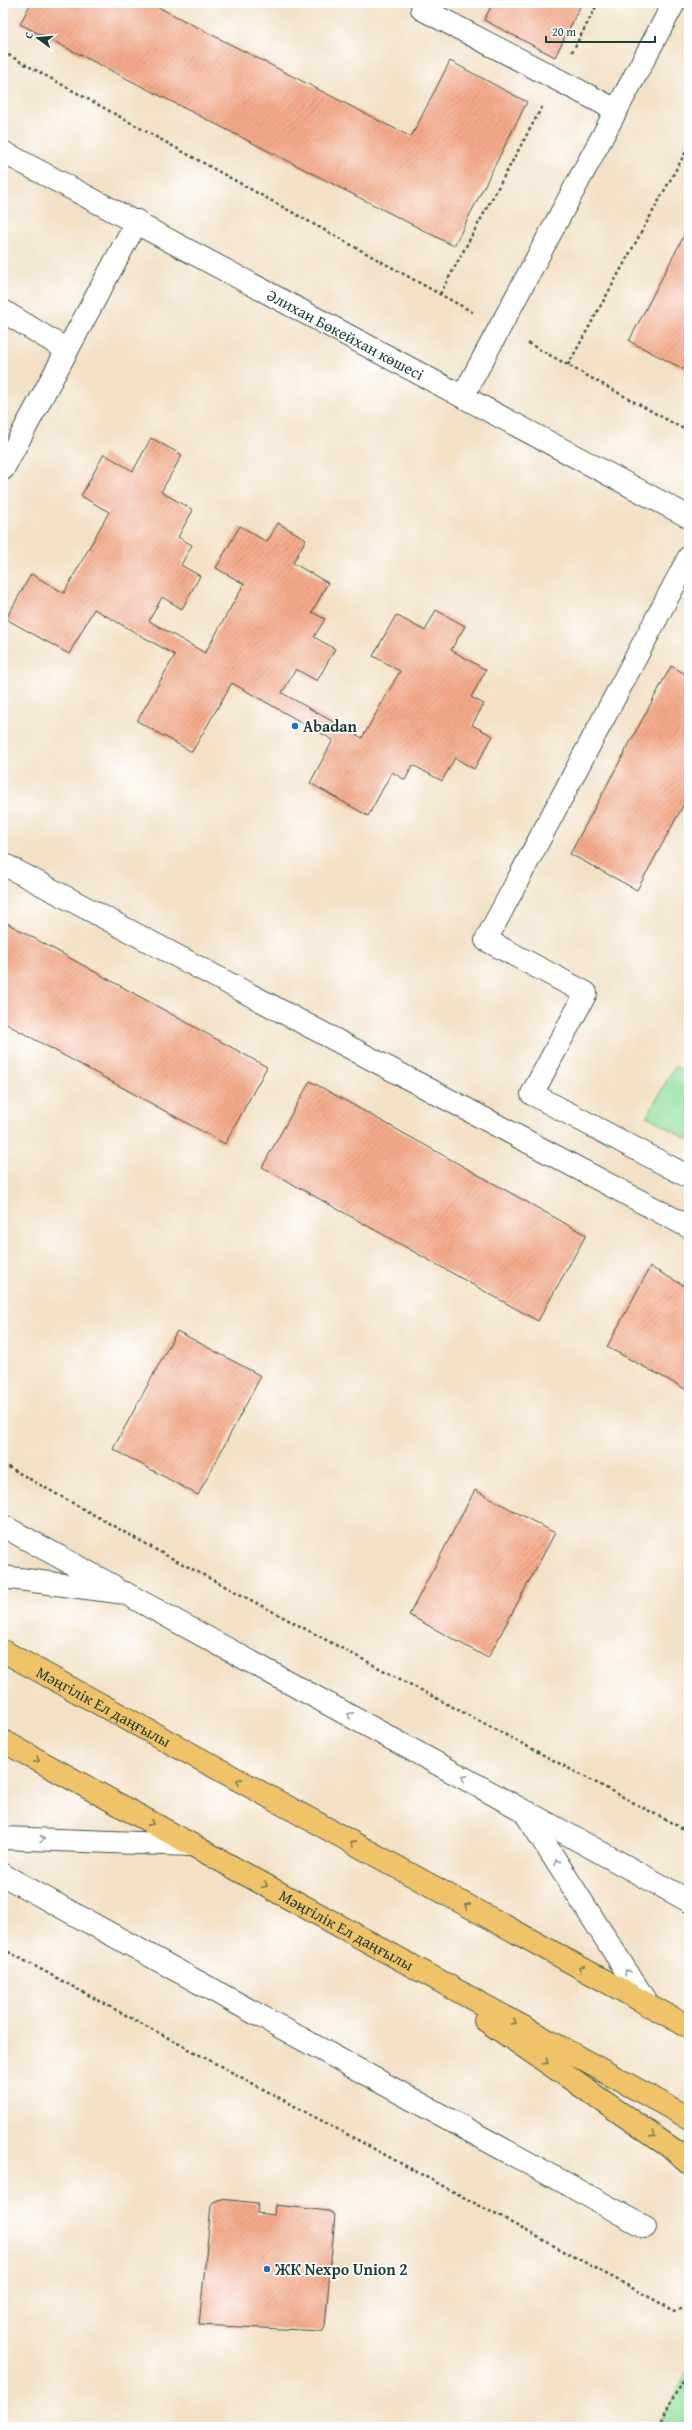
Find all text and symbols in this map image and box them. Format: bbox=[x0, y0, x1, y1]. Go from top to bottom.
north arrow bbox=[18, 18, 58, 58]
scale bar bbox=[546, 18, 655, 44]
text: 20 m bbox=[552, 23, 576, 40]
text: С bbox=[20, 30, 37, 40]
street label: Әлихан Бөкейхан көшесі bbox=[263, 283, 429, 386]
place label: Abadan bbox=[303, 714, 358, 738]
marker: Abadan bbox=[290, 721, 300, 731]
street label: Мәңгілік Ел даңғылы bbox=[32, 1660, 175, 1753]
one-way arrow bbox=[346, 1713, 354, 1720]
one-way arrow bbox=[33, 1755, 40, 1763]
one-way arrow bbox=[461, 1775, 468, 1782]
one-way arrow bbox=[236, 1778, 243, 1785]
one-way arrow bbox=[147, 1818, 154, 1825]
one-way arrow bbox=[39, 1835, 45, 1844]
one-way arrow bbox=[350, 1840, 357, 1848]
one-way arrow bbox=[554, 1859, 562, 1866]
one-way arrow bbox=[261, 1881, 268, 1888]
street label: Мәңгілік Ел даңғылы bbox=[275, 1883, 418, 1976]
one-way arrow bbox=[464, 1903, 471, 1910]
one-way arrow bbox=[578, 1965, 585, 1973]
one-way arrow bbox=[624, 1969, 632, 1976]
one-way arrow bbox=[510, 2017, 517, 2025]
one-way arrow bbox=[541, 2057, 548, 2064]
one-way arrow bbox=[649, 2130, 656, 2138]
place label: ЖК Nexpo Union 2 bbox=[274, 2257, 408, 2281]
marker: ЖК Nexpo Union 2 bbox=[262, 2264, 272, 2274]

